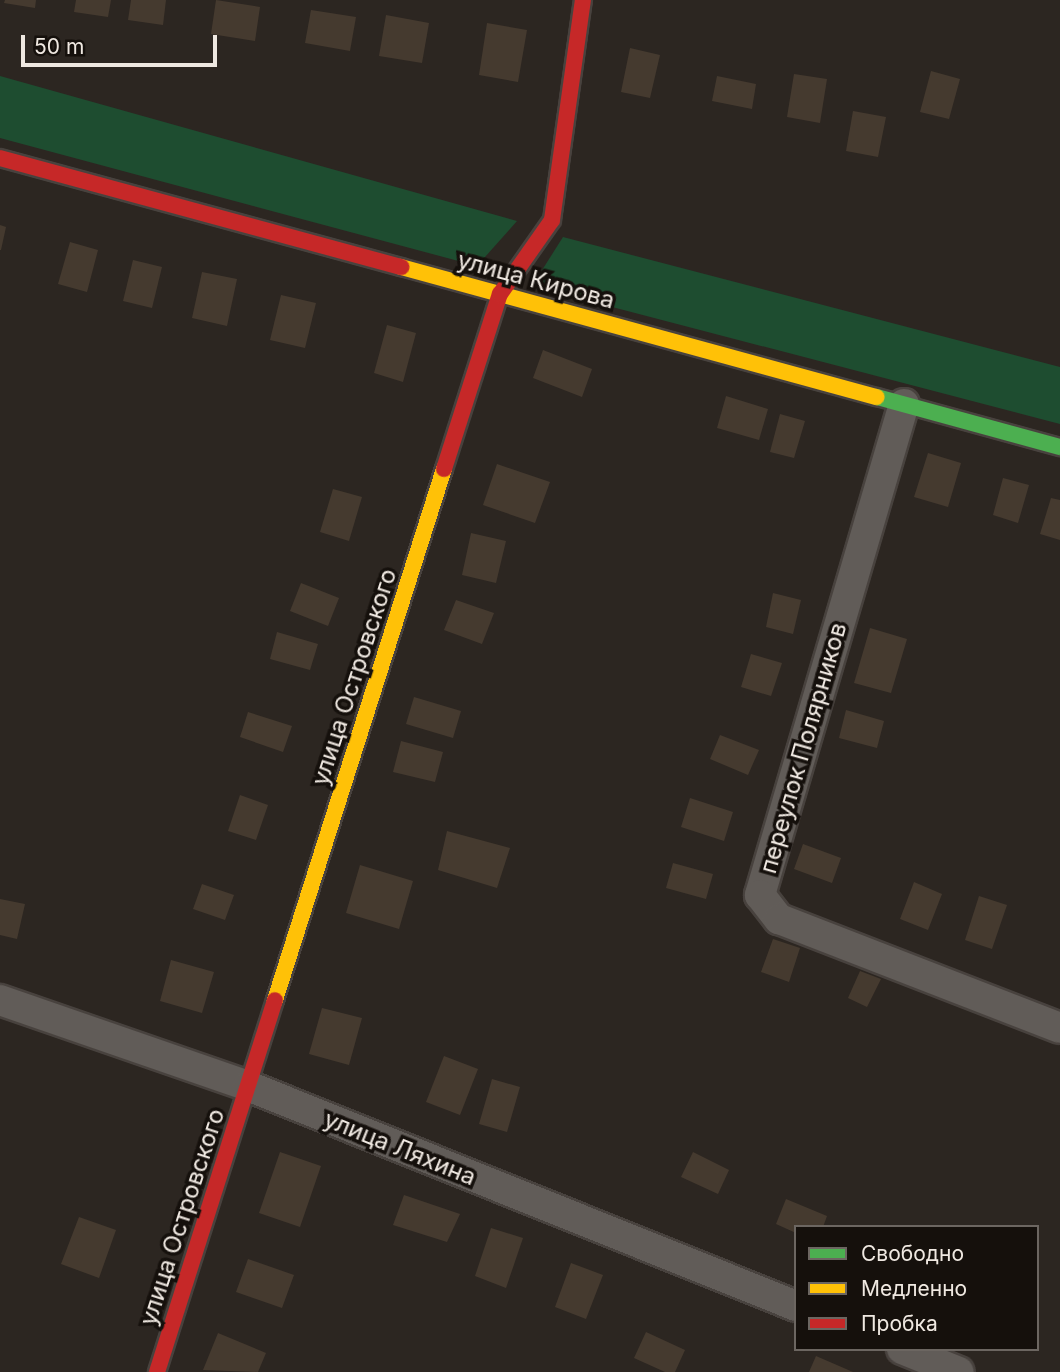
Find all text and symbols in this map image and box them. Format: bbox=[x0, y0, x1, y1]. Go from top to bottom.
scale bar bbox=[24, 21, 220, 65]
text: 50 m bbox=[34, 34, 84, 59]
street label: улица Кирова bbox=[454, 245, 618, 315]
street label: улица Островского bbox=[305, 565, 403, 789]
street label: переулок Полярников bbox=[753, 619, 853, 877]
street label: улица Ляхина bbox=[320, 1104, 480, 1192]
street label: улица Островского bbox=[133, 1105, 231, 1329]
legend bbox=[794, 1225, 1039, 1351]
text: Свободно bbox=[861, 1241, 964, 1266]
text: Медленно bbox=[861, 1276, 967, 1301]
text: Пробка bbox=[861, 1311, 938, 1336]

